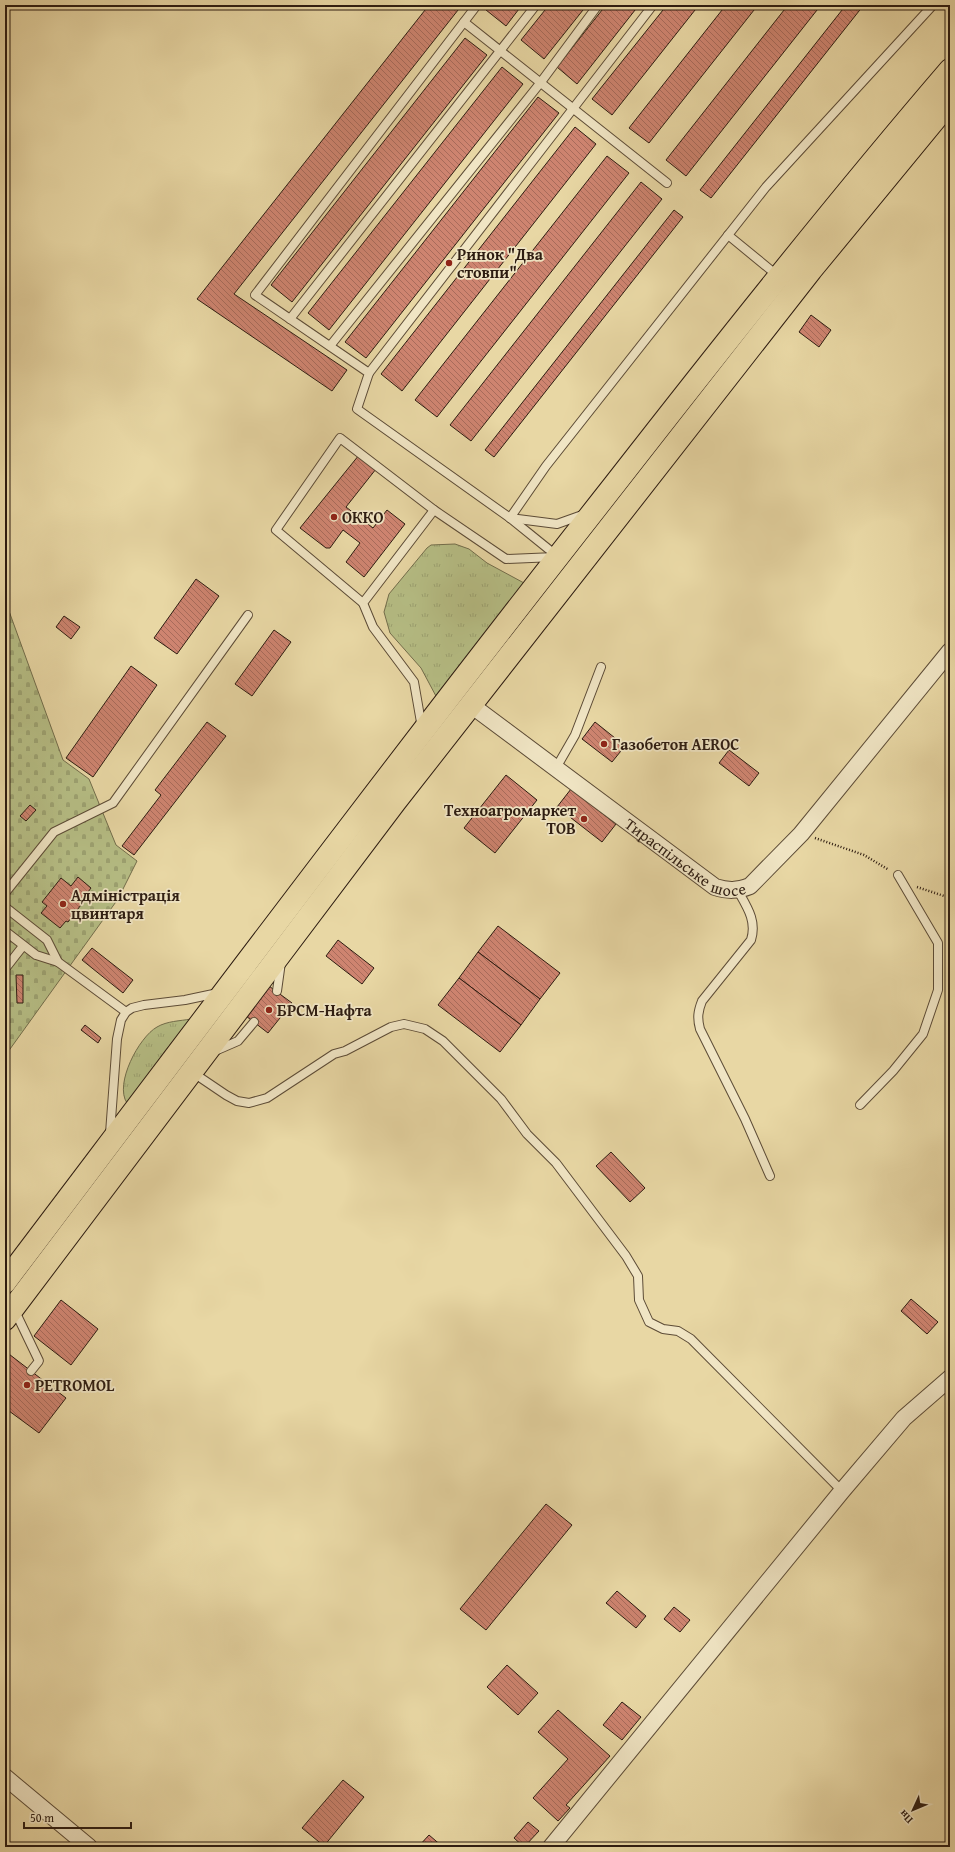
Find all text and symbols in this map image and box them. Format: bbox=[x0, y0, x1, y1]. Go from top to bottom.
place label: Ринок "Два стовпи" bbox=[457, 242, 544, 284]
marker: Ринок "Два стовпи" bbox=[444, 258, 454, 268]
place label: ОККО bbox=[342, 505, 384, 529]
marker: ОККО bbox=[329, 512, 339, 522]
place label: Газобетон AEROC bbox=[612, 732, 739, 756]
marker: Газобетон AEROC bbox=[599, 739, 609, 749]
place label: Техноагромаркет ТОВ bbox=[444, 798, 576, 840]
street label: Тираспільське шосе bbox=[620, 812, 748, 902]
marker: Техноагромаркет ТОВ bbox=[579, 814, 589, 824]
place label: Адміністрація цвинтаря bbox=[71, 883, 180, 925]
marker: Адміністрація цвинтаря bbox=[58, 899, 68, 909]
place label: БРСМ-Нафта bbox=[277, 998, 373, 1022]
marker: БРСМ-Нафта bbox=[264, 1005, 274, 1015]
place label: PETROMOL bbox=[35, 1373, 115, 1397]
marker: PETROMOL bbox=[22, 1380, 32, 1390]
north arrow bbox=[893, 1790, 933, 1830]
scale bar bbox=[24, 1804, 131, 1830]
text: Пн bbox=[895, 1806, 916, 1828]
text: 50 m bbox=[30, 1809, 54, 1826]

